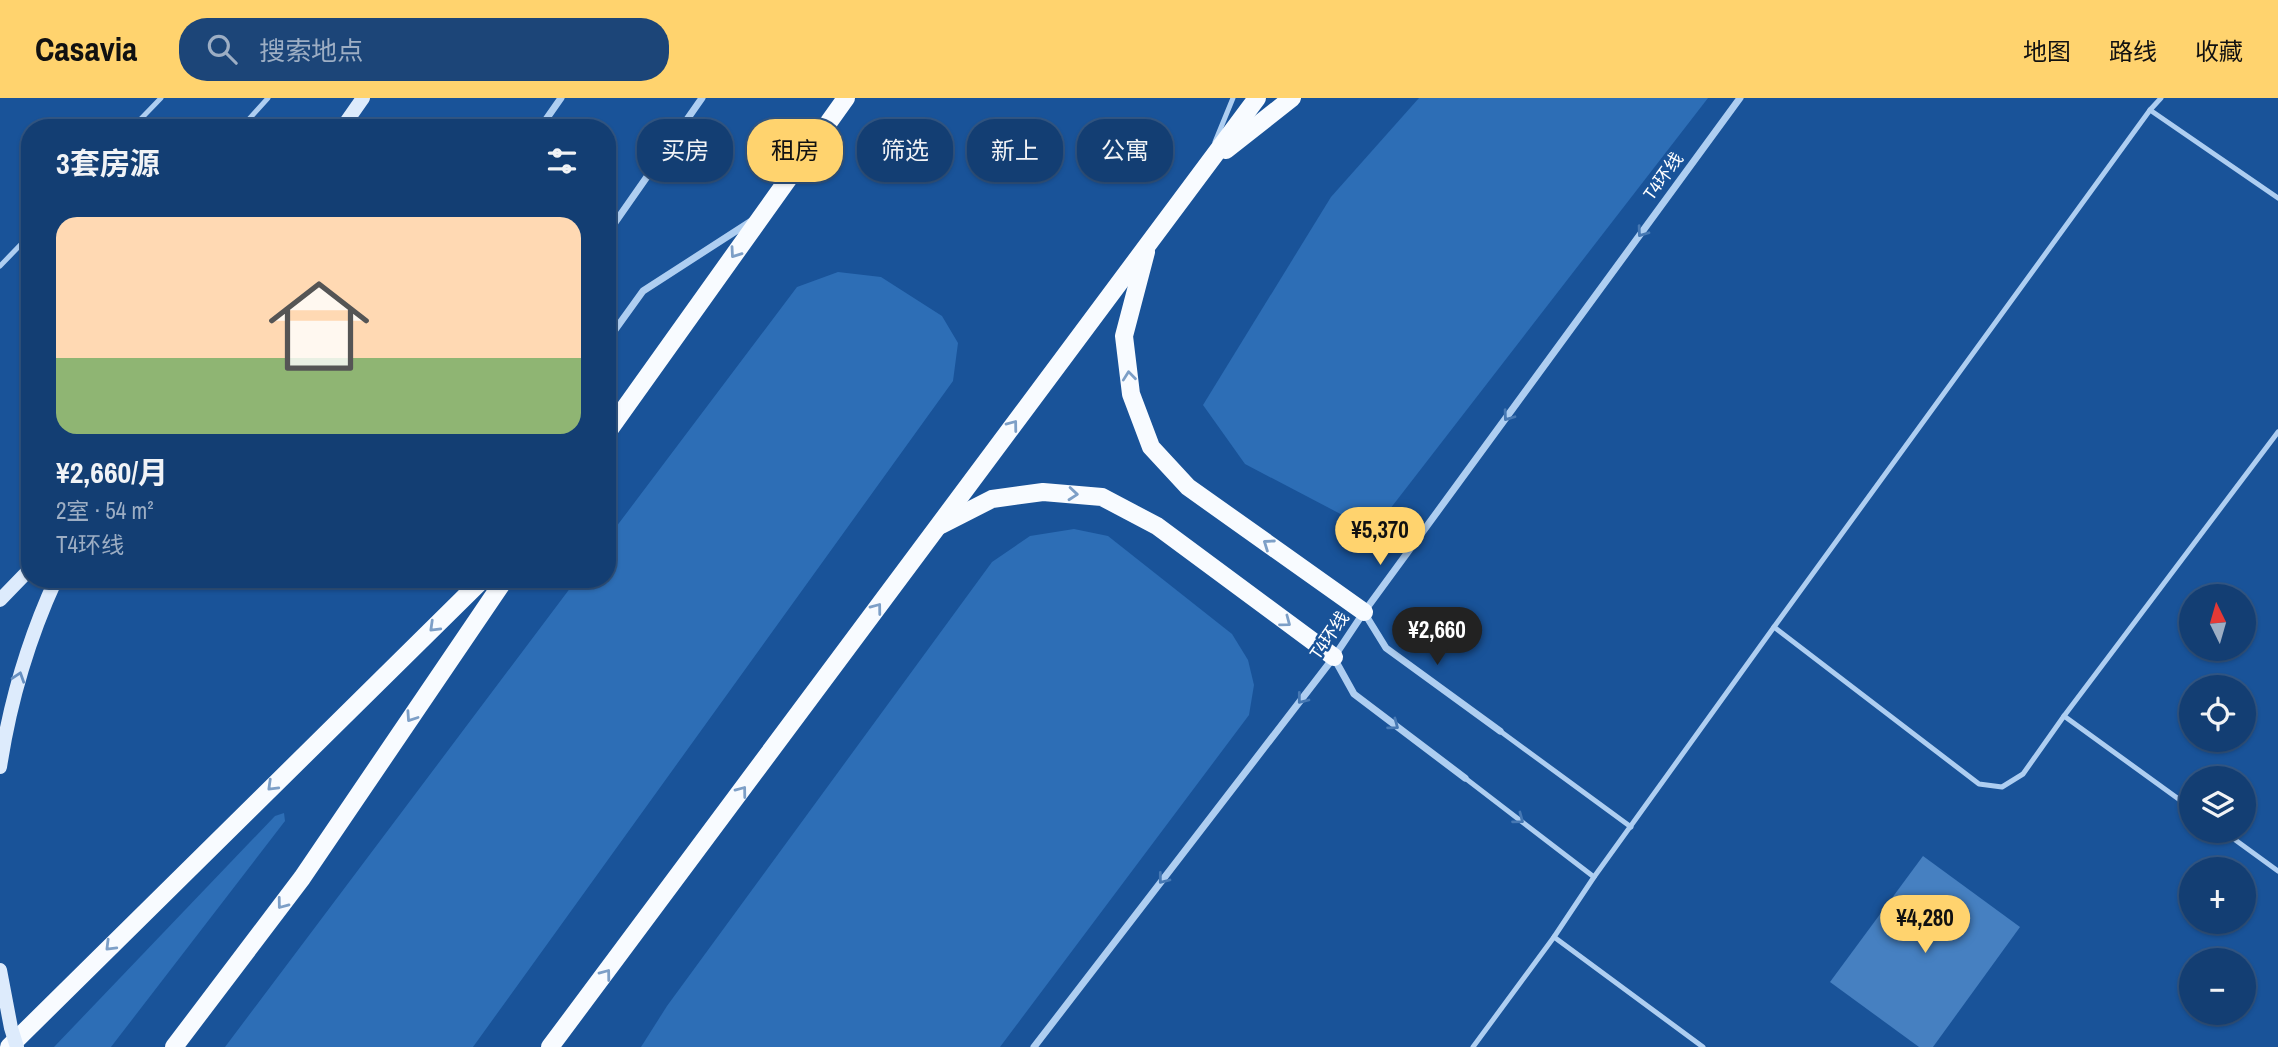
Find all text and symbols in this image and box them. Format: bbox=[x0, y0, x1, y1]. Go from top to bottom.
search box bbox=[179, 18, 669, 81]
text: Casavia bbox=[35, 27, 137, 71]
icon: search bbox=[203, 30, 241, 68]
text: 搜索地点 bbox=[259, 33, 363, 68]
text: 地图 bbox=[2023, 35, 2071, 67]
text: 路线 bbox=[2109, 35, 2157, 67]
text: 收藏 bbox=[2195, 35, 2243, 67]
chip: 买房 bbox=[637, 119, 733, 182]
chip: 租房 bbox=[747, 119, 843, 182]
chip: 筛选 bbox=[857, 119, 953, 182]
chip: 新上 bbox=[967, 119, 1063, 182]
chip: 公寓 bbox=[1077, 119, 1173, 182]
icon: filters bbox=[543, 142, 581, 180]
text: 3套房源 bbox=[56, 143, 160, 183]
street label: T4环线 bbox=[1637, 147, 1689, 205]
one-way arrow bbox=[1638, 224, 1650, 237]
one-way arrow bbox=[731, 245, 744, 258]
icon: home bbox=[256, 263, 382, 389]
one-way arrow bbox=[1121, 371, 1136, 382]
one-way arrow bbox=[1503, 408, 1516, 421]
one-way arrow bbox=[1005, 421, 1017, 433]
text: ¥2,660/月 bbox=[56, 452, 168, 492]
one-way arrow bbox=[1067, 487, 1078, 502]
text: 2室 · 54 m² bbox=[56, 495, 153, 526]
pin: ¥5,370 bbox=[1323, 508, 1437, 567]
text: ¥5,370 bbox=[1351, 514, 1409, 545]
text: T4环线 bbox=[56, 529, 124, 560]
one-way arrow bbox=[1263, 540, 1276, 552]
north arrow bbox=[2179, 584, 2256, 662]
map controls bbox=[2179, 584, 2256, 1025]
one-way arrow bbox=[869, 603, 882, 616]
street label: T4环线 bbox=[1303, 606, 1355, 664]
pin: ¥2,660 bbox=[1380, 608, 1494, 667]
one-way arrow bbox=[1278, 614, 1290, 626]
text: ¥2,660 bbox=[1408, 614, 1466, 645]
one-way arrow bbox=[430, 619, 442, 631]
one-way arrow bbox=[11, 671, 26, 683]
button: locate bbox=[2179, 675, 2256, 752]
one-way arrow bbox=[1297, 691, 1310, 703]
one-way arrow bbox=[407, 709, 420, 722]
one-way arrow bbox=[1387, 716, 1399, 729]
button: layers bbox=[2179, 766, 2256, 843]
one-way arrow bbox=[267, 778, 280, 791]
one-way arrow bbox=[734, 786, 746, 799]
one-way arrow bbox=[1511, 811, 1524, 824]
button: + bbox=[2179, 857, 2256, 934]
one-way arrow bbox=[1158, 871, 1171, 884]
one-way arrow bbox=[278, 896, 290, 908]
pin: ¥4,280 bbox=[1868, 896, 1982, 955]
text: ¥4,280 bbox=[1896, 902, 1954, 933]
one-way arrow bbox=[105, 938, 118, 951]
button: − bbox=[2179, 948, 2256, 1025]
one-way arrow bbox=[598, 969, 611, 981]

